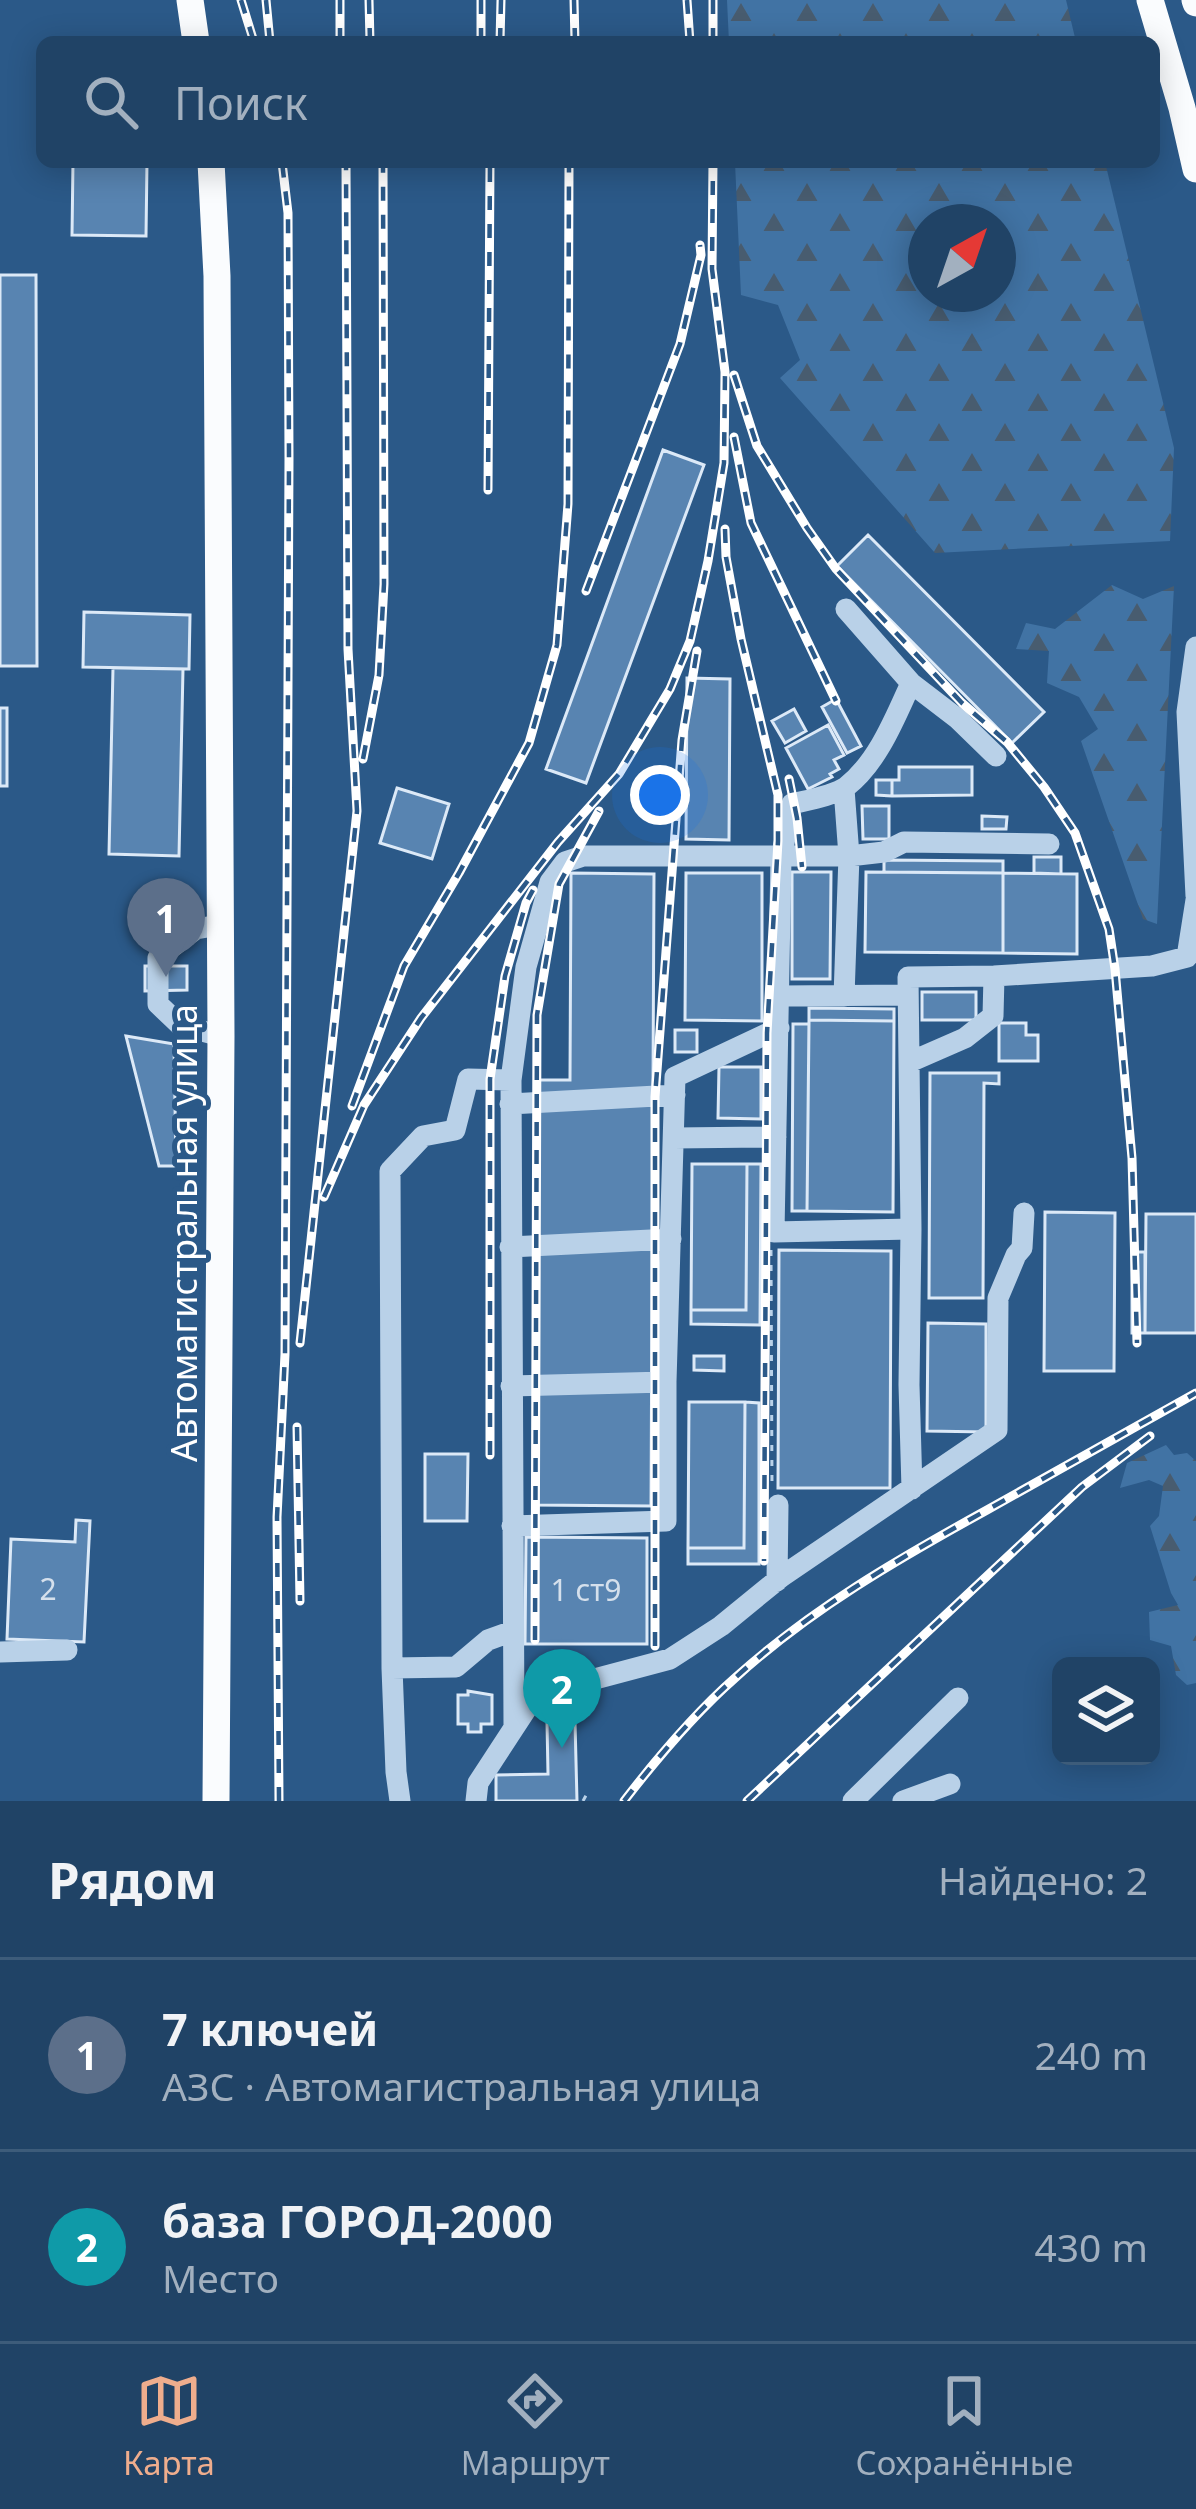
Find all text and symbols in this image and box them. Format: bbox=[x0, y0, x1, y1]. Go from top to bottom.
search box bbox=[36, 36, 1160, 168]
icon: search bbox=[78, 69, 144, 135]
text: Поиск bbox=[174, 72, 308, 133]
north arrow bbox=[908, 204, 1016, 312]
your location bbox=[630, 765, 690, 825]
pin: 1 bbox=[127, 878, 205, 977]
street label: Автомагистральная улица bbox=[159, 1004, 208, 1462]
house number: 2 bbox=[39, 1568, 57, 1609]
house number: 1 ст9 bbox=[551, 1569, 621, 1610]
pin: 2 bbox=[523, 1649, 601, 1748]
map controls bbox=[1052, 1657, 1160, 1765]
button: layers bbox=[1052, 1657, 1160, 1765]
text: Рядом bbox=[48, 1844, 217, 1914]
text: Найдено: 2 bbox=[938, 1853, 1148, 1906]
text: 7 ключей bbox=[162, 1998, 378, 2059]
text: 1 bbox=[76, 2028, 98, 2081]
text: 240 m bbox=[1034, 2028, 1148, 2081]
text: АЗС · Автомагистральная улица bbox=[162, 2059, 761, 2112]
text: база ГОРОД-2000 bbox=[162, 2190, 553, 2251]
text: 2 bbox=[76, 2220, 98, 2273]
text: 430 m bbox=[1034, 2220, 1148, 2273]
text: Место bbox=[162, 2251, 279, 2304]
tab: Карта bbox=[123, 2368, 215, 2485]
tab: Маршрут bbox=[461, 2368, 610, 2485]
tab: Сохранённые bbox=[856, 2368, 1073, 2485]

